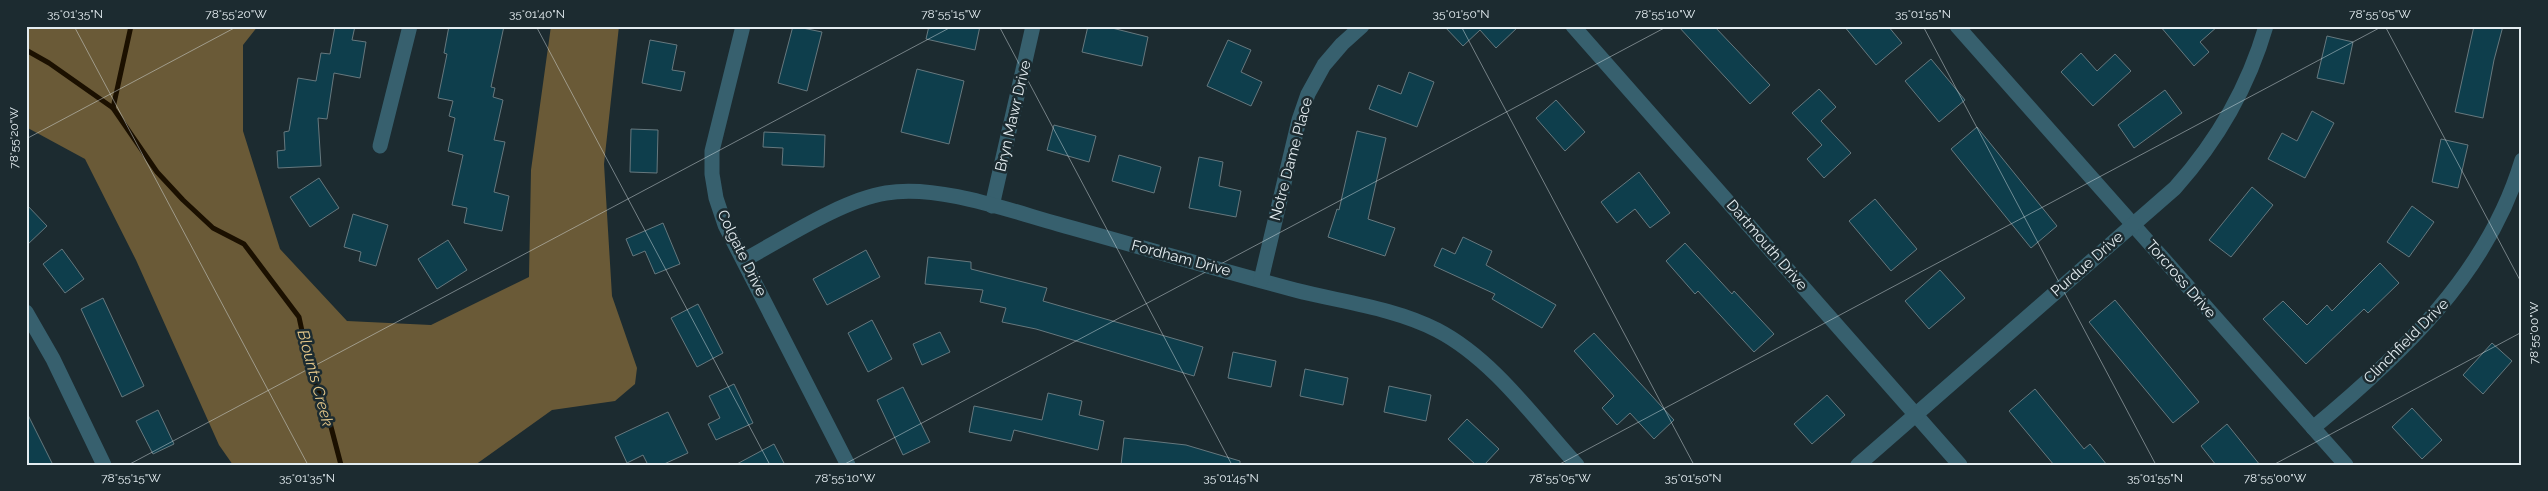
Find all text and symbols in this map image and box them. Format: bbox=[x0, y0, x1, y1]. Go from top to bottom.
text: 35°01'35"N bbox=[47, 7, 103, 21]
text: 78°55'20"W bbox=[205, 7, 267, 21]
text: 35°01'40"N bbox=[509, 7, 565, 21]
text: 78°55'15"W bbox=[921, 7, 981, 21]
text: 35°01'50"N bbox=[1433, 7, 1489, 21]
text: 78°55'10"W bbox=[1635, 7, 1696, 21]
text: 35°01'55"N bbox=[1895, 7, 1951, 21]
text: 78°55'05"W bbox=[2349, 7, 2411, 21]
street label: Bryn Mawr Drive bbox=[991, 58, 1035, 173]
street label: Notre Dame Place bbox=[1266, 95, 1316, 223]
text: 78°55'20"W bbox=[7, 107, 21, 169]
street label: Dartmouth Drive bbox=[1723, 196, 1811, 294]
street label: Colgate Drive bbox=[713, 207, 771, 299]
street label: Purdue Drive bbox=[2047, 228, 2127, 300]
street label: Fordham Drive bbox=[1129, 236, 1233, 280]
street label: Torcross Drive bbox=[2142, 236, 2220, 322]
street label: Clinchfield Drive bbox=[2360, 295, 2452, 387]
text: 78°55'00"W bbox=[2527, 301, 2541, 364]
water label: Blounts Creek bbox=[293, 328, 338, 429]
text: 78°55'15"W bbox=[101, 471, 161, 485]
text: 35°01'35"N bbox=[279, 471, 335, 485]
text: 78°55'10"W bbox=[815, 471, 876, 485]
text: 35°01'45"N bbox=[1203, 471, 1259, 485]
text: 78°55'05"W bbox=[1529, 471, 1591, 485]
text: 35°01'50"N bbox=[1665, 471, 1721, 485]
text: 35°01'55"N bbox=[2127, 471, 2183, 485]
text: 78°55'00"W bbox=[2244, 471, 2307, 485]

